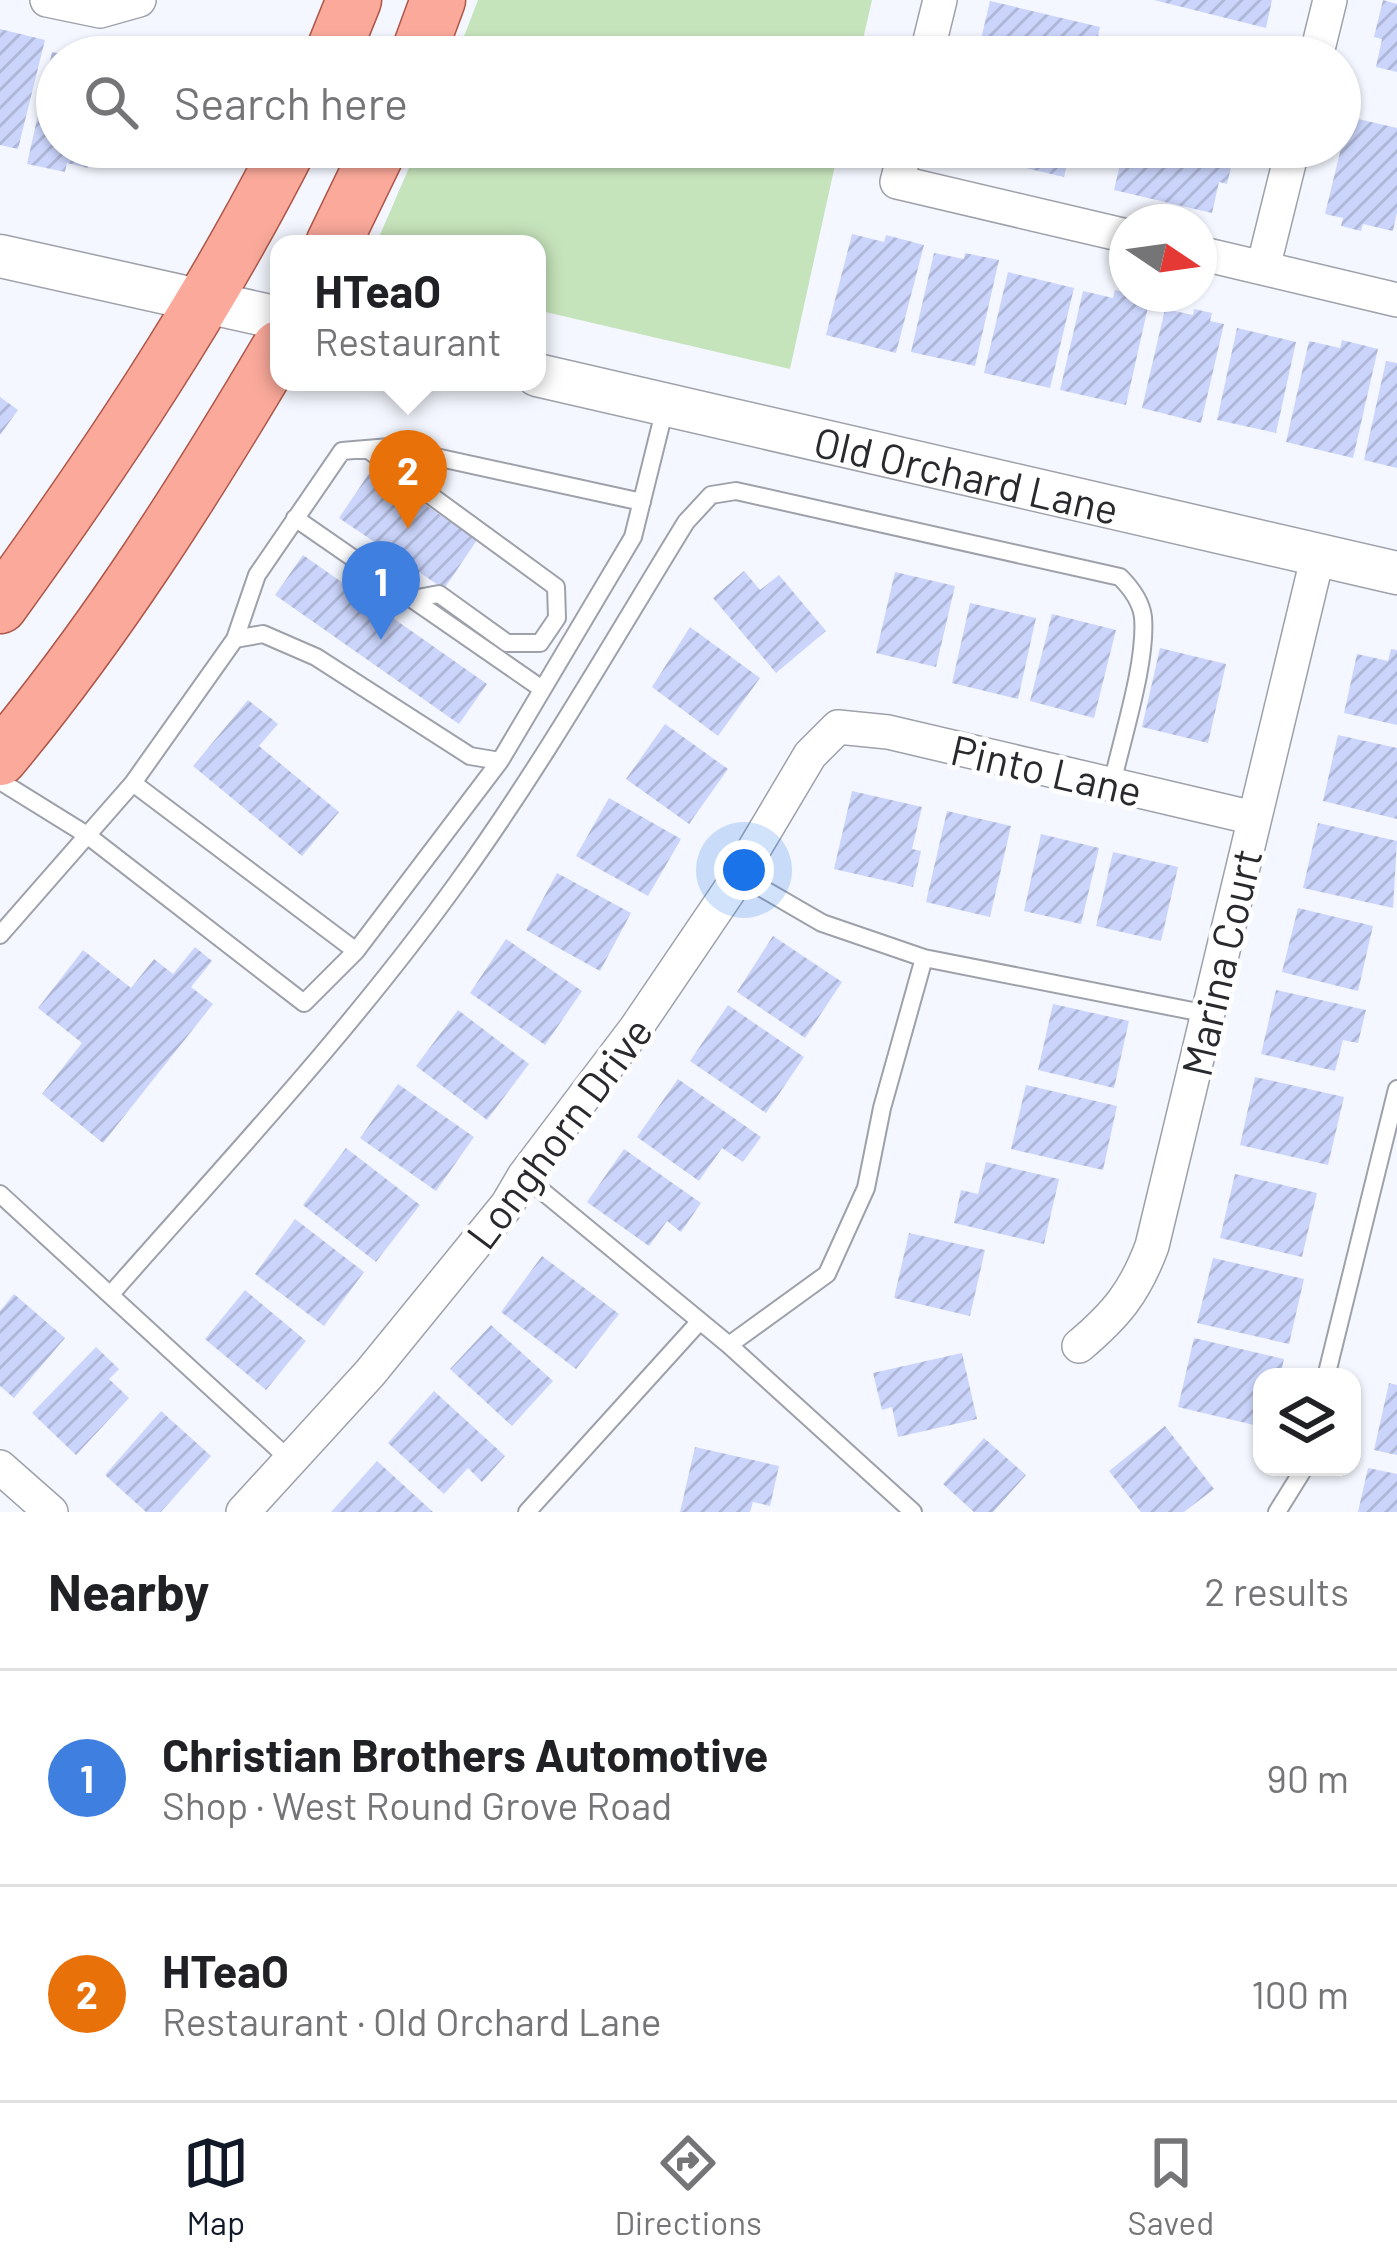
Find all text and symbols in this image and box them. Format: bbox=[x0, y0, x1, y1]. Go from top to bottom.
search box bbox=[36, 36, 1361, 168]
icon: search bbox=[78, 69, 144, 135]
text: Search here bbox=[174, 75, 408, 129]
north arrow bbox=[1109, 204, 1217, 312]
popup bbox=[270, 235, 546, 391]
text: HTeaO bbox=[314, 263, 441, 317]
text: Restaurant bbox=[314, 317, 502, 364]
street label: Old Orchard Lane bbox=[810, 415, 1124, 533]
pin: 2 bbox=[369, 430, 447, 529]
pin: 1 bbox=[342, 541, 420, 640]
street label: Pinto Lane bbox=[947, 723, 1147, 815]
your location bbox=[714, 840, 774, 900]
street label: Marina Court bbox=[1170, 843, 1270, 1081]
street label: Longhorn Drive bbox=[455, 1006, 662, 1258]
map controls bbox=[1253, 1368, 1361, 1476]
button: layers bbox=[1253, 1368, 1361, 1476]
text: Nearby bbox=[48, 1560, 209, 1621]
text: 2 results bbox=[1204, 1567, 1349, 1614]
text: Christian Brothers Automotive bbox=[162, 1727, 768, 1781]
text: 1 bbox=[80, 1754, 94, 1801]
text: 90 m bbox=[1267, 1754, 1349, 1801]
text: Shop · West Round Grove Road bbox=[162, 1781, 672, 1828]
text: HTeaO bbox=[162, 1943, 289, 1997]
text: 2 bbox=[76, 1970, 98, 2017]
text: 100 m bbox=[1251, 1970, 1349, 2017]
text: Restaurant · Old Orchard Lane bbox=[162, 1997, 662, 2044]
tab: Map bbox=[183, 2130, 249, 2242]
tab: Directions bbox=[614, 2130, 762, 2242]
tab: Saved bbox=[1128, 2130, 1214, 2242]

